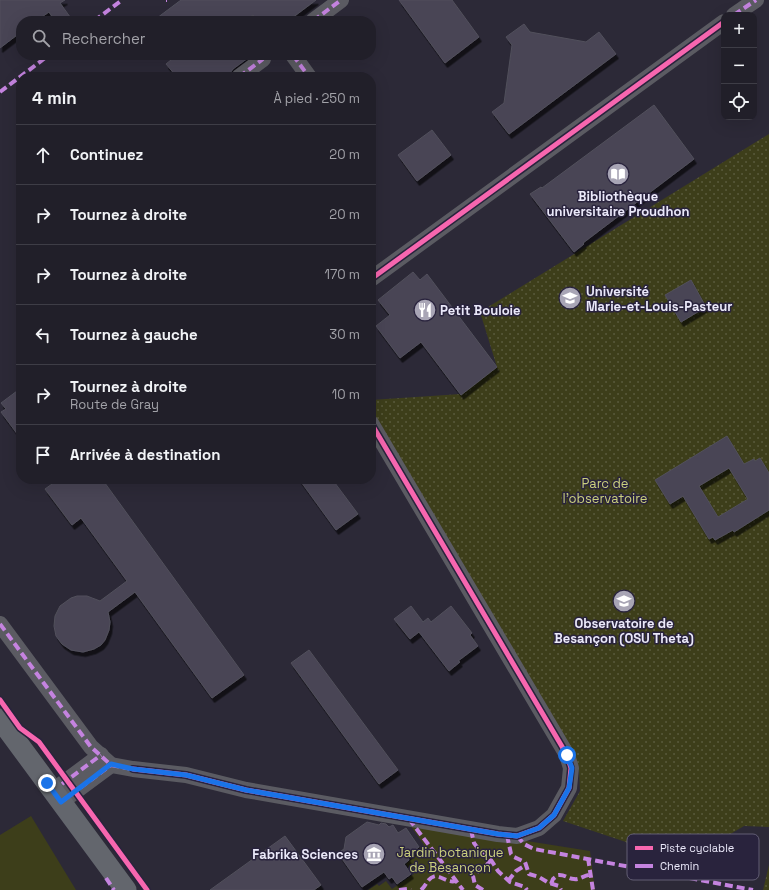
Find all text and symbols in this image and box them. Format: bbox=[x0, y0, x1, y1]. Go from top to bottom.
map controls bbox=[721, 12, 757, 120]
button: + bbox=[721, 12, 757, 48]
search box bbox=[16, 16, 376, 60]
icon: search bbox=[30, 27, 52, 49]
text: Rechercher bbox=[62, 29, 145, 48]
button: − bbox=[721, 48, 757, 84]
button: locate bbox=[721, 84, 757, 120]
text: 4 min bbox=[32, 87, 77, 109]
text: À pied · 250 m bbox=[273, 90, 360, 107]
icon: ahead bbox=[32, 144, 54, 166]
text: Continuez bbox=[70, 145, 143, 164]
text: 20 m bbox=[329, 146, 360, 163]
library icon: Bibliothèque universitaire Proudhon bbox=[605, 161, 631, 187]
place label: Bibliothèque universitaire Proudhon bbox=[547, 188, 689, 220]
icon: right bbox=[32, 204, 54, 226]
text: Tournez à droite bbox=[70, 205, 187, 224]
text: 20 m bbox=[329, 206, 360, 223]
icon: right bbox=[32, 264, 54, 286]
text: Tournez à droite bbox=[70, 265, 187, 284]
text: 170 m bbox=[324, 266, 360, 283]
place label: Université Marie-et-Louis-Pasteur bbox=[586, 283, 732, 315]
school or university icon: Université Marie-et-Louis-Pasteur bbox=[557, 285, 583, 311]
restaurant icon: Petit Bouloie bbox=[412, 297, 438, 323]
place label: Petit Bouloie bbox=[440, 302, 521, 319]
icon: left bbox=[32, 324, 54, 346]
text: Tournez à gauche bbox=[70, 325, 198, 344]
text: 30 m bbox=[329, 326, 360, 343]
text: Tournez à droite bbox=[70, 377, 187, 396]
icon: right bbox=[32, 384, 54, 406]
text: 10 m bbox=[332, 386, 360, 403]
text: Route de Gray bbox=[70, 396, 159, 413]
icon: arrive bbox=[32, 444, 54, 466]
text: Arrivée à destination bbox=[70, 445, 220, 464]
park label: Parc de l'observatoire bbox=[562, 475, 648, 507]
school or university icon: Observatoire de Besançon (OSU Theta) bbox=[611, 588, 637, 614]
place label: Observatoire de Besançon (OSU Theta) bbox=[554, 615, 694, 647]
route start bbox=[558, 746, 576, 764]
route end bbox=[38, 774, 56, 792]
legend bbox=[627, 834, 759, 880]
museum icon: Fabrika Sciences bbox=[361, 841, 387, 867]
text: Piste cyclable bbox=[660, 841, 734, 855]
park label: Jardin botanique de Besançon bbox=[396, 844, 504, 876]
place label: Fabrika Sciences bbox=[252, 846, 358, 863]
text: Chemin bbox=[660, 859, 699, 873]

